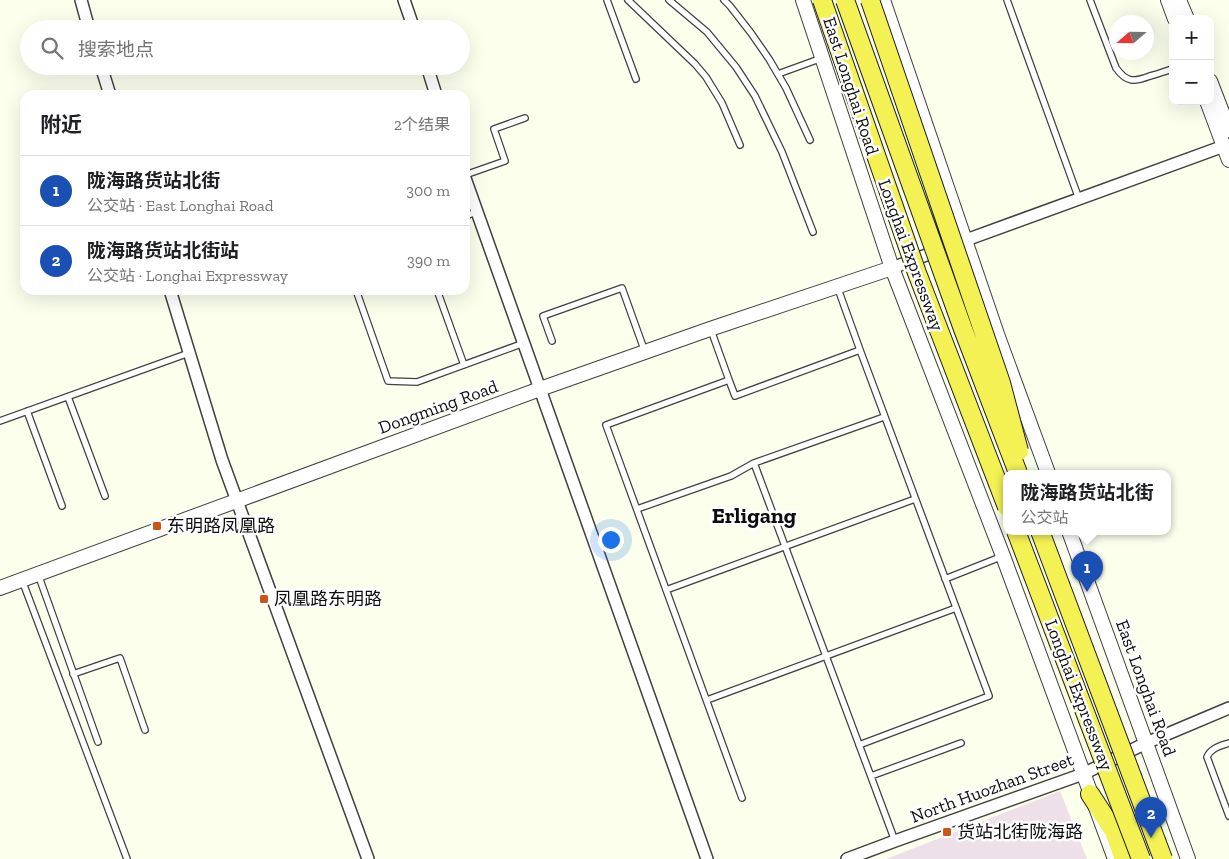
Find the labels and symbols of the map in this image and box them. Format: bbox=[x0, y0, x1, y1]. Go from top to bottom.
street label: East Longhai Road bbox=[818, 14, 884, 158]
north arrow bbox=[1109, 15, 1154, 60]
street label: Longhai Expressway bbox=[873, 176, 949, 335]
street label: Dongming Road bbox=[375, 375, 501, 439]
district label: Erligang bbox=[712, 502, 797, 529]
place label: 东明路凤凰路 bbox=[167, 515, 275, 537]
marker: 东明路凤凰路 bbox=[151, 520, 163, 532]
your location bbox=[598, 527, 624, 553]
pin: 1 bbox=[1071, 551, 1103, 592]
place label: 凤凰路东明路 bbox=[274, 588, 382, 610]
marker: 凤凰路东明路 bbox=[258, 593, 270, 605]
street label: Longhai Expressway bbox=[1040, 616, 1118, 774]
street label: East Longhai Road bbox=[1111, 617, 1181, 759]
street label: North Huozhan Street bbox=[907, 748, 1077, 828]
pin: 2 bbox=[1135, 797, 1167, 838]
place label: 货站北街陇海路 bbox=[957, 821, 1083, 843]
marker: 货站北街陇海路 bbox=[941, 826, 953, 838]

